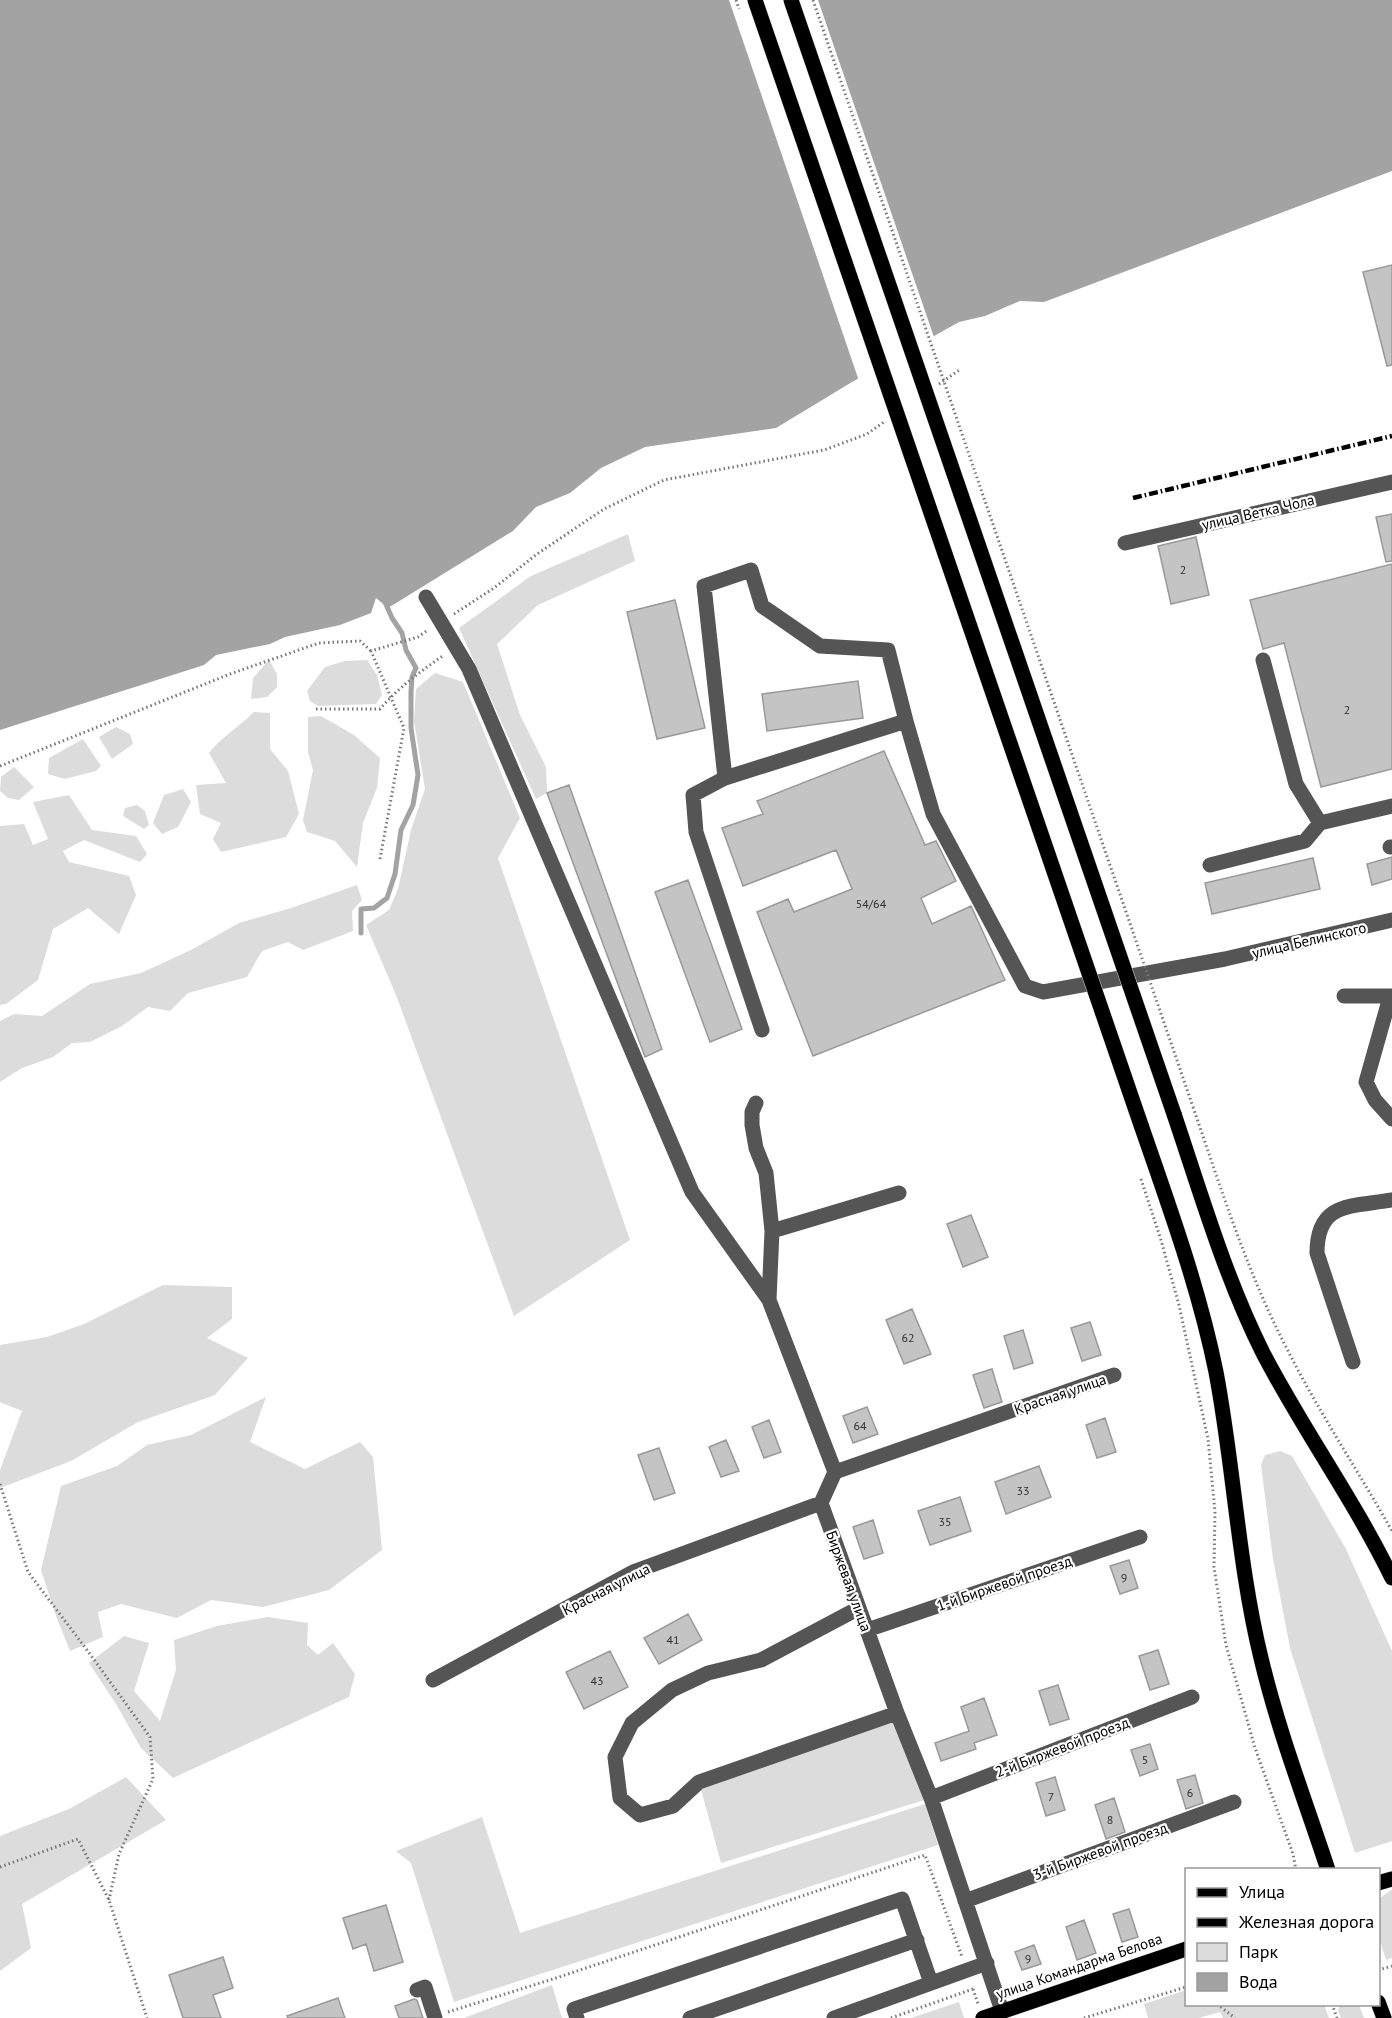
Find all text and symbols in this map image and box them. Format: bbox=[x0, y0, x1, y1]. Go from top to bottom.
street label: улица Ветка Чола bbox=[1200, 490, 1316, 534]
house number: 2 bbox=[1180, 562, 1186, 577]
house number: 2 bbox=[1344, 702, 1350, 717]
house number: 54/64 bbox=[856, 896, 887, 911]
street label: улица Белинского bbox=[1250, 918, 1368, 962]
house number: 62 bbox=[901, 1330, 915, 1345]
street label: Красная улица bbox=[1011, 1369, 1109, 1419]
house number: 64 bbox=[853, 1418, 867, 1433]
house number: 33 bbox=[1016, 1483, 1030, 1498]
house number: 35 bbox=[938, 1514, 952, 1529]
street label: Биржевая улица bbox=[822, 1528, 876, 1634]
street label: 1-й Биржевой проезд bbox=[934, 1551, 1074, 1615]
street label: Красная улица bbox=[559, 1559, 653, 1619]
house number: 9 bbox=[1121, 1570, 1127, 1585]
house number: 41 bbox=[666, 1632, 680, 1647]
house number: 43 bbox=[590, 1673, 604, 1688]
street label: 2-й Биржевой проезд bbox=[992, 1713, 1132, 1781]
house number: 5 bbox=[1142, 1752, 1148, 1767]
house number: 6 bbox=[1187, 1785, 1193, 1800]
house number: 7 bbox=[1048, 1789, 1054, 1804]
house number: 8 bbox=[1107, 1812, 1113, 1827]
street label: 3-й Биржевой проезд bbox=[1030, 1818, 1170, 1884]
legend bbox=[1185, 1868, 1380, 2006]
text: Улица bbox=[1239, 1880, 1285, 1903]
text: Железная дорога bbox=[1238, 1910, 1374, 1933]
street label: улица Командарма Белова bbox=[993, 1929, 1165, 2003]
text: Парк bbox=[1239, 1940, 1279, 1963]
house number: 9 bbox=[1025, 1951, 1031, 1966]
text: Вода bbox=[1239, 1970, 1278, 1993]

